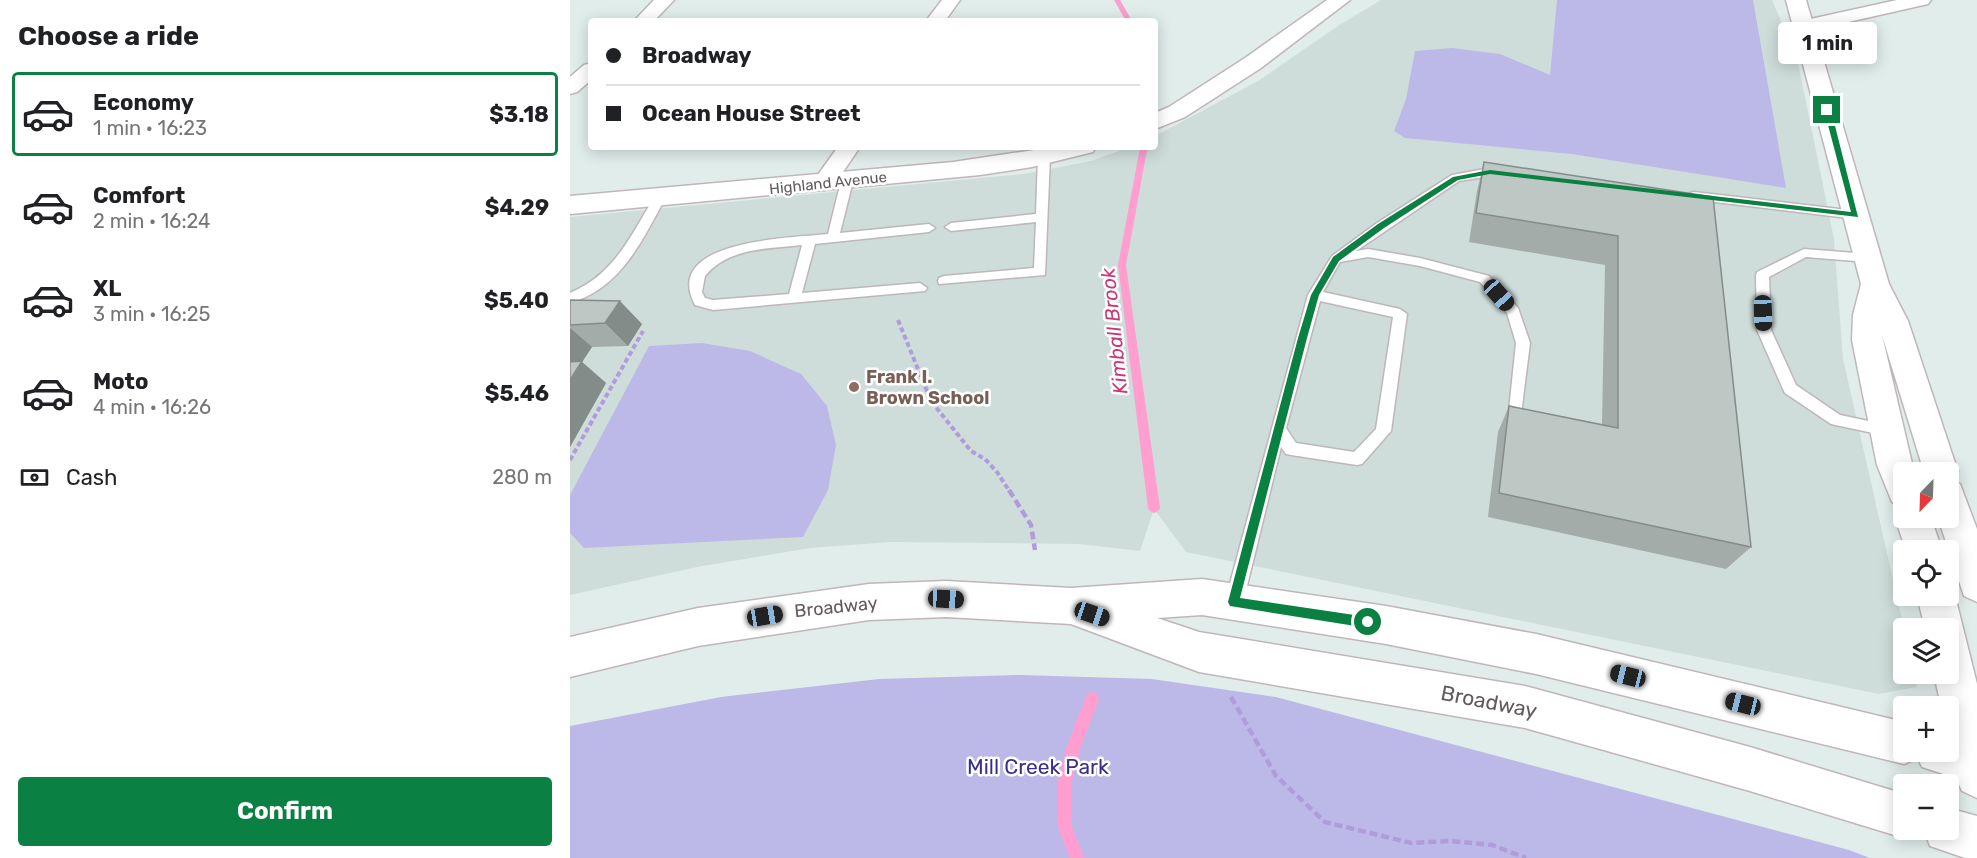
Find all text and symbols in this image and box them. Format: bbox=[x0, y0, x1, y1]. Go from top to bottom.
text: Choose a ride bbox=[18, 20, 199, 52]
callout: 1 min bbox=[1778, 23, 1876, 65]
text: 1 min bbox=[1802, 31, 1853, 55]
text: Broadway bbox=[642, 42, 751, 69]
icon: car bbox=[21, 87, 75, 141]
text: Economy bbox=[93, 89, 194, 116]
route end bbox=[1813, 96, 1840, 123]
text: Ocean House Street bbox=[642, 100, 861, 127]
text: $3.18 bbox=[489, 101, 549, 128]
text: 1 min · 16:23 bbox=[93, 116, 207, 140]
street label: Highland Avenue bbox=[768, 168, 888, 198]
icon: car bbox=[21, 180, 75, 234]
text: Comfort bbox=[93, 182, 185, 209]
text: $4.29 bbox=[485, 194, 549, 221]
text: 2 min · 16:24 bbox=[93, 209, 211, 233]
water label: Kimball Brook bbox=[1095, 266, 1133, 395]
icon: car bbox=[21, 273, 75, 327]
text: XL bbox=[93, 275, 121, 302]
car bbox=[1480, 276, 1518, 314]
text: $5.40 bbox=[484, 287, 549, 314]
car bbox=[1753, 295, 1773, 331]
text: 3 min · 16:25 bbox=[93, 302, 210, 326]
icon: car bbox=[21, 366, 75, 420]
place label: Frank I. Brown School bbox=[866, 366, 989, 409]
text: Moto bbox=[93, 368, 148, 395]
text: $5.46 bbox=[485, 380, 549, 407]
marker: Frank I. Brown School bbox=[847, 380, 861, 394]
text: 4 min · 16:26 bbox=[93, 395, 211, 419]
icon: cash bbox=[18, 461, 51, 494]
north arrow bbox=[1893, 462, 1959, 528]
map controls bbox=[1893, 462, 1959, 840]
text: Cash bbox=[66, 464, 117, 491]
text: 280 m bbox=[492, 465, 552, 489]
button: locate bbox=[1893, 540, 1959, 606]
car bbox=[928, 589, 964, 609]
street label: Broadway bbox=[793, 592, 879, 622]
car bbox=[1072, 600, 1112, 628]
car bbox=[746, 604, 784, 628]
route start bbox=[1354, 608, 1381, 635]
button: layers bbox=[1893, 618, 1959, 684]
car bbox=[1608, 663, 1648, 689]
street label: Broadway bbox=[1439, 680, 1540, 723]
car bbox=[1723, 691, 1763, 717]
button: + bbox=[1893, 696, 1959, 762]
park label: Mill Creek Park bbox=[967, 754, 1109, 779]
button: − bbox=[1893, 774, 1959, 840]
button: Confirm bbox=[18, 777, 552, 846]

